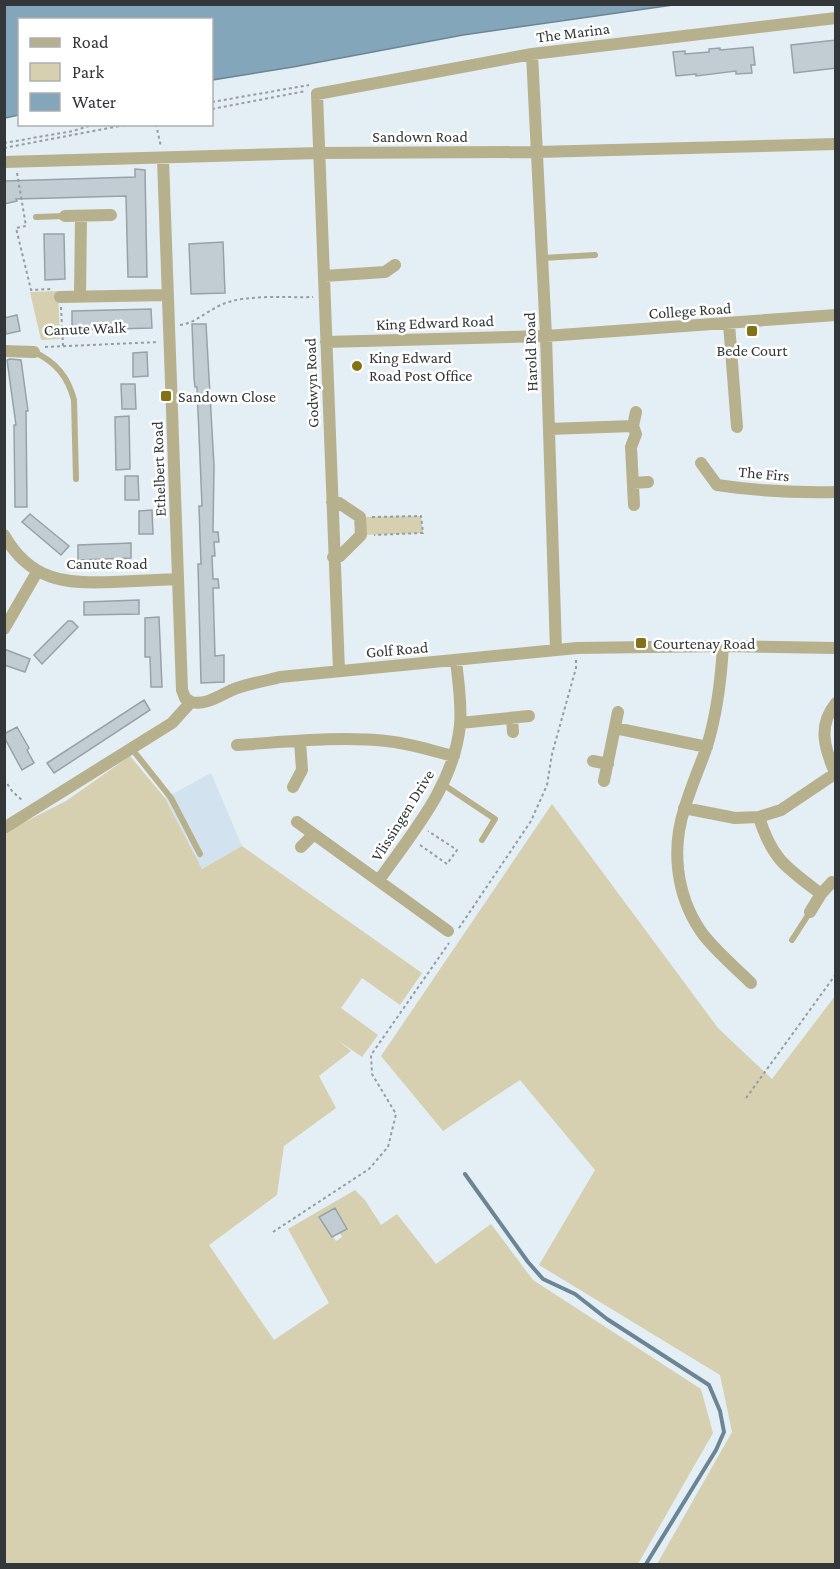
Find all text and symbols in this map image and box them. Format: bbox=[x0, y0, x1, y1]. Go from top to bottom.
legend bbox=[18, 18, 213, 126]
street label: The Marina bbox=[535, 19, 611, 45]
text: Road bbox=[72, 32, 109, 52]
text: Park bbox=[72, 62, 104, 82]
text: Water bbox=[72, 92, 117, 112]
street label: Sandown Road bbox=[372, 128, 468, 145]
street label: College Road bbox=[648, 299, 733, 323]
street label: King Edward Road bbox=[376, 312, 495, 334]
street label: Harold Road bbox=[521, 312, 540, 392]
street label: Canute Walk bbox=[44, 319, 127, 338]
marker: Bede Court bbox=[745, 324, 759, 338]
street label: Godwyn Road bbox=[301, 337, 323, 428]
place label: Bede Court bbox=[717, 342, 788, 359]
place label: King Edward Road Post Office bbox=[369, 349, 472, 384]
marker: King Edward Road Post Office bbox=[350, 359, 364, 373]
place label: Sandown Close bbox=[178, 388, 276, 405]
marker: Sandown Close bbox=[159, 389, 173, 403]
street label: Ethelbert Road bbox=[148, 420, 169, 517]
street label: The Firs bbox=[738, 463, 790, 484]
street label: Canute Road bbox=[66, 555, 148, 572]
place label: Courtenay Road bbox=[653, 635, 756, 653]
marker: Courtenay Road bbox=[634, 636, 648, 650]
street label: Golf Road bbox=[365, 638, 429, 661]
street label: Vlissingen Drive bbox=[368, 767, 438, 864]

